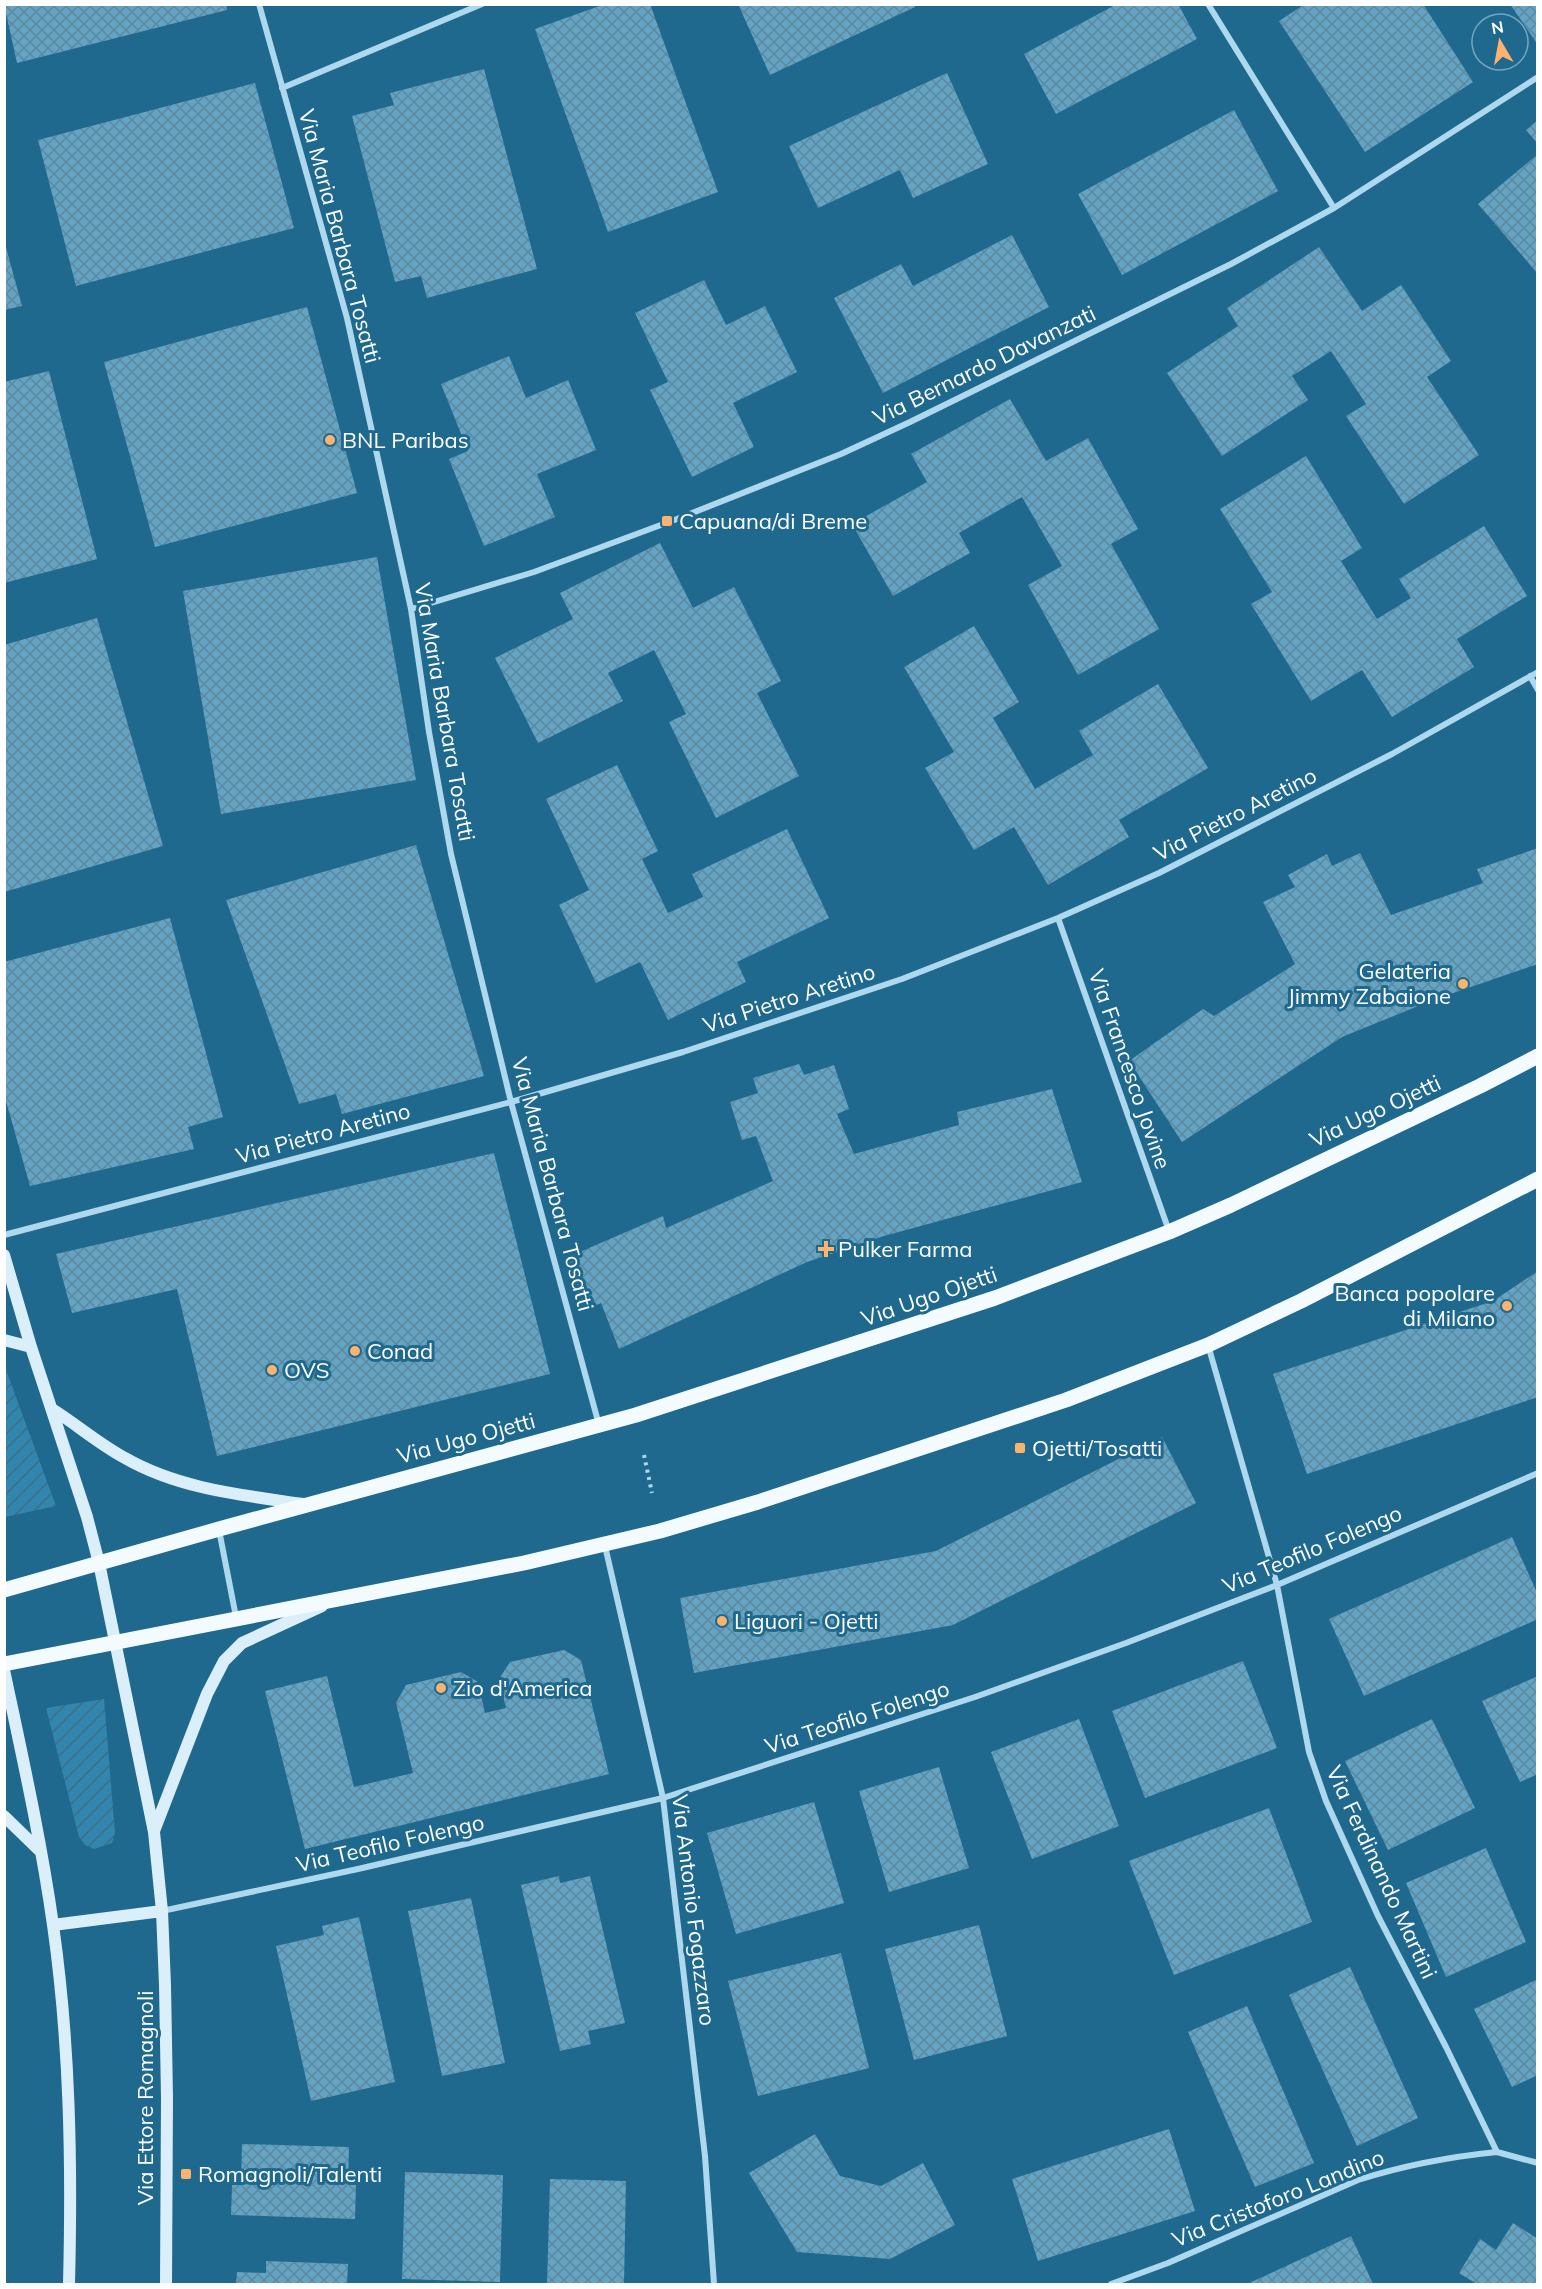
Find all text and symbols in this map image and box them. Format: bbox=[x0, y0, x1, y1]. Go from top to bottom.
north arrow bbox=[1470, 12, 1530, 72]
text: N bbox=[1490, 16, 1505, 38]
street label: Via Maria Barbara Tosatti bbox=[293, 106, 387, 366]
street label: Via Bernardo Davanzati bbox=[868, 299, 1100, 431]
place label: BNL Paribas bbox=[342, 426, 469, 454]
marker: BNL Paribas bbox=[323, 433, 337, 447]
place label: Capuana/di Breme bbox=[679, 507, 867, 535]
marker: Capuana/di Breme bbox=[660, 514, 674, 528]
street label: Via Maria Barbara Tosatti bbox=[408, 581, 482, 843]
street label: Via Pietro Aretino bbox=[1149, 761, 1321, 867]
street label: Via Pietro Aretino bbox=[699, 957, 879, 1039]
place label: Gelateria Jimmy Zabaione bbox=[1287, 957, 1451, 1010]
street label: Via Francesco Jovine bbox=[1083, 965, 1177, 1173]
marker: Gelateria Jimmy Zabaione bbox=[1456, 977, 1470, 991]
street label: Via Maria Barbara Tosatti bbox=[506, 1054, 600, 1314]
street label: Via Ugo Ojetti bbox=[1305, 1068, 1445, 1154]
street label: Via Pietro Aretino bbox=[233, 1096, 413, 1170]
place label: Pulker Farma bbox=[838, 1235, 973, 1263]
marker: Pulker Farma bbox=[819, 1242, 833, 1256]
street label: Via Ugo Ojetti bbox=[857, 1260, 1001, 1332]
place label: Banca popolare di Milano bbox=[1334, 1279, 1495, 1332]
marker: Banca popolare di Milano bbox=[1500, 1299, 1514, 1313]
place label: Conad bbox=[367, 1337, 433, 1365]
marker: Conad bbox=[348, 1344, 362, 1358]
place label: OVS bbox=[284, 1356, 329, 1384]
marker: OVS bbox=[265, 1363, 279, 1377]
street label: Via Ugo Ojetti bbox=[394, 1406, 538, 1470]
place label: Ojetti/Tosatti bbox=[1032, 1434, 1162, 1462]
marker: Ojetti/Tosatti bbox=[1013, 1441, 1027, 1455]
street label: Via Teofilo Folengo bbox=[1218, 1499, 1406, 1599]
place label: Liguori - Ojetti bbox=[734, 1607, 878, 1635]
marker: Liguori - Ojetti bbox=[715, 1614, 729, 1628]
place label: Zio d'America bbox=[453, 1674, 592, 1702]
street label: Via Teofilo Folengo bbox=[761, 1674, 953, 1760]
marker: Zio d'America bbox=[434, 1681, 448, 1695]
street label: Via Ferdinando Martini bbox=[1320, 1761, 1444, 1983]
street label: Via Antonio Fogazzaro bbox=[666, 1793, 722, 2027]
street label: Via Teofilo Folengo bbox=[293, 1808, 487, 1878]
street label: Via Ettore Romagnoli bbox=[131, 1991, 159, 2205]
street label: Via Cristoforo Landino bbox=[1168, 2143, 1388, 2253]
place label: Romagnoli/Talenti bbox=[198, 2160, 382, 2188]
marker: Romagnoli/Talenti bbox=[179, 2167, 193, 2181]

